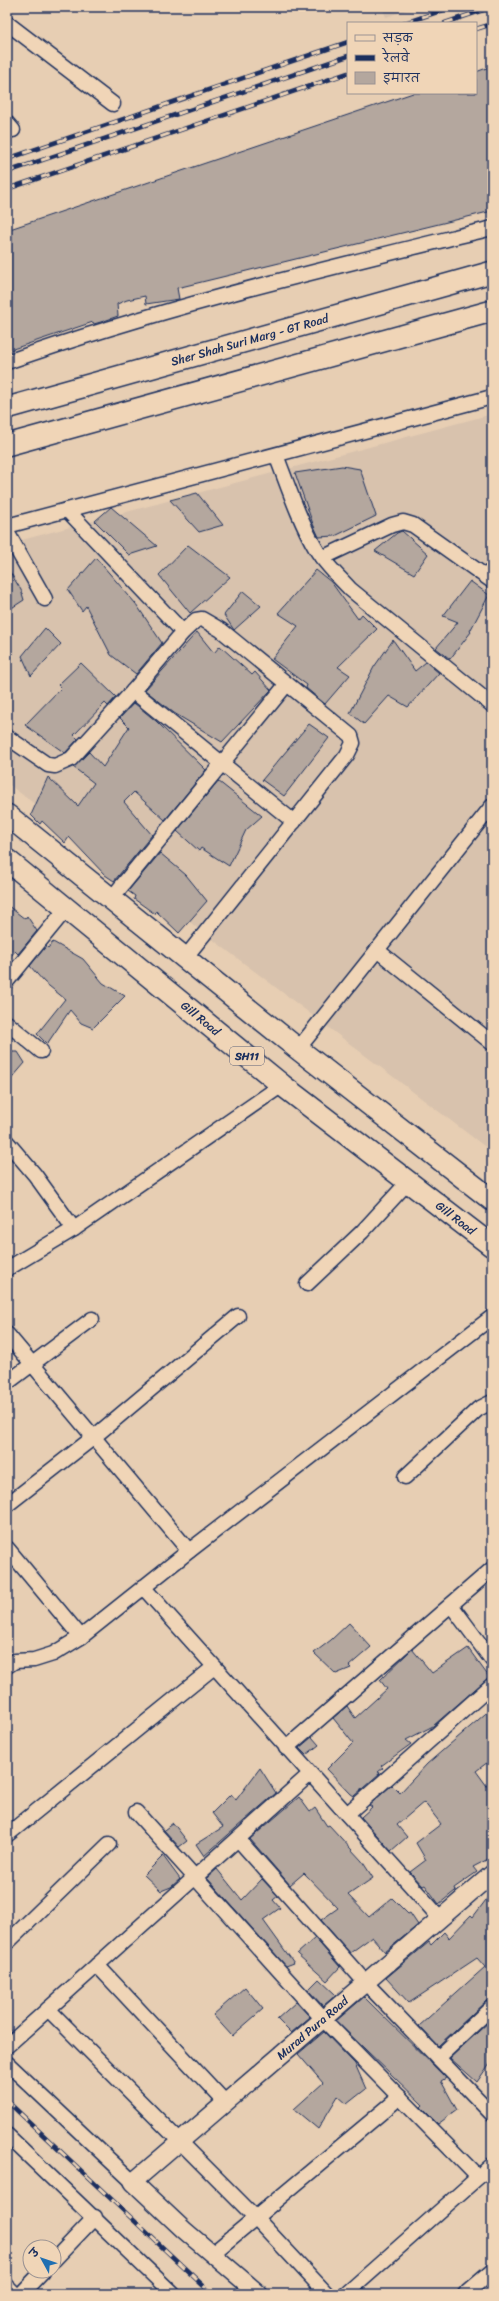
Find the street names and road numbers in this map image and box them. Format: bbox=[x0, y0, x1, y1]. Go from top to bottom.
street label: Sher Shah Suri Marg - GT Road bbox=[168, 307, 333, 373]
street label: Gill Road bbox=[176, 995, 226, 1042]
road number: SH11 bbox=[230, 1047, 264, 1065]
street label: Gill Road bbox=[430, 1195, 481, 1241]
street label: Murad Pura Road bbox=[271, 1989, 355, 2066]

